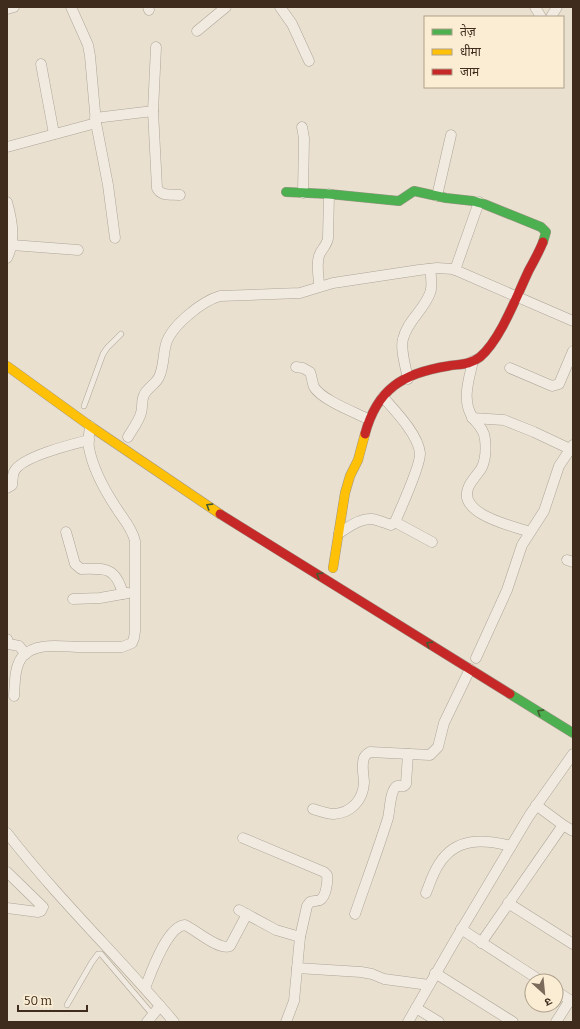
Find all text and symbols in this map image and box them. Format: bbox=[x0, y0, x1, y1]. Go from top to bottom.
legend bbox=[424, 16, 564, 88]
text: तेज़ bbox=[460, 24, 477, 39]
text: धीमा bbox=[460, 44, 482, 59]
text: जाम bbox=[460, 65, 480, 79]
one-way arrow bbox=[206, 503, 213, 511]
one-way arrow bbox=[316, 572, 323, 579]
one-way arrow bbox=[426, 641, 433, 648]
one-way arrow bbox=[537, 709, 544, 717]
north arrow bbox=[524, 973, 564, 1013]
scale bar bbox=[18, 987, 87, 1013]
text: 50 m bbox=[24, 994, 53, 1008]
text: उ bbox=[542, 994, 554, 1009]

